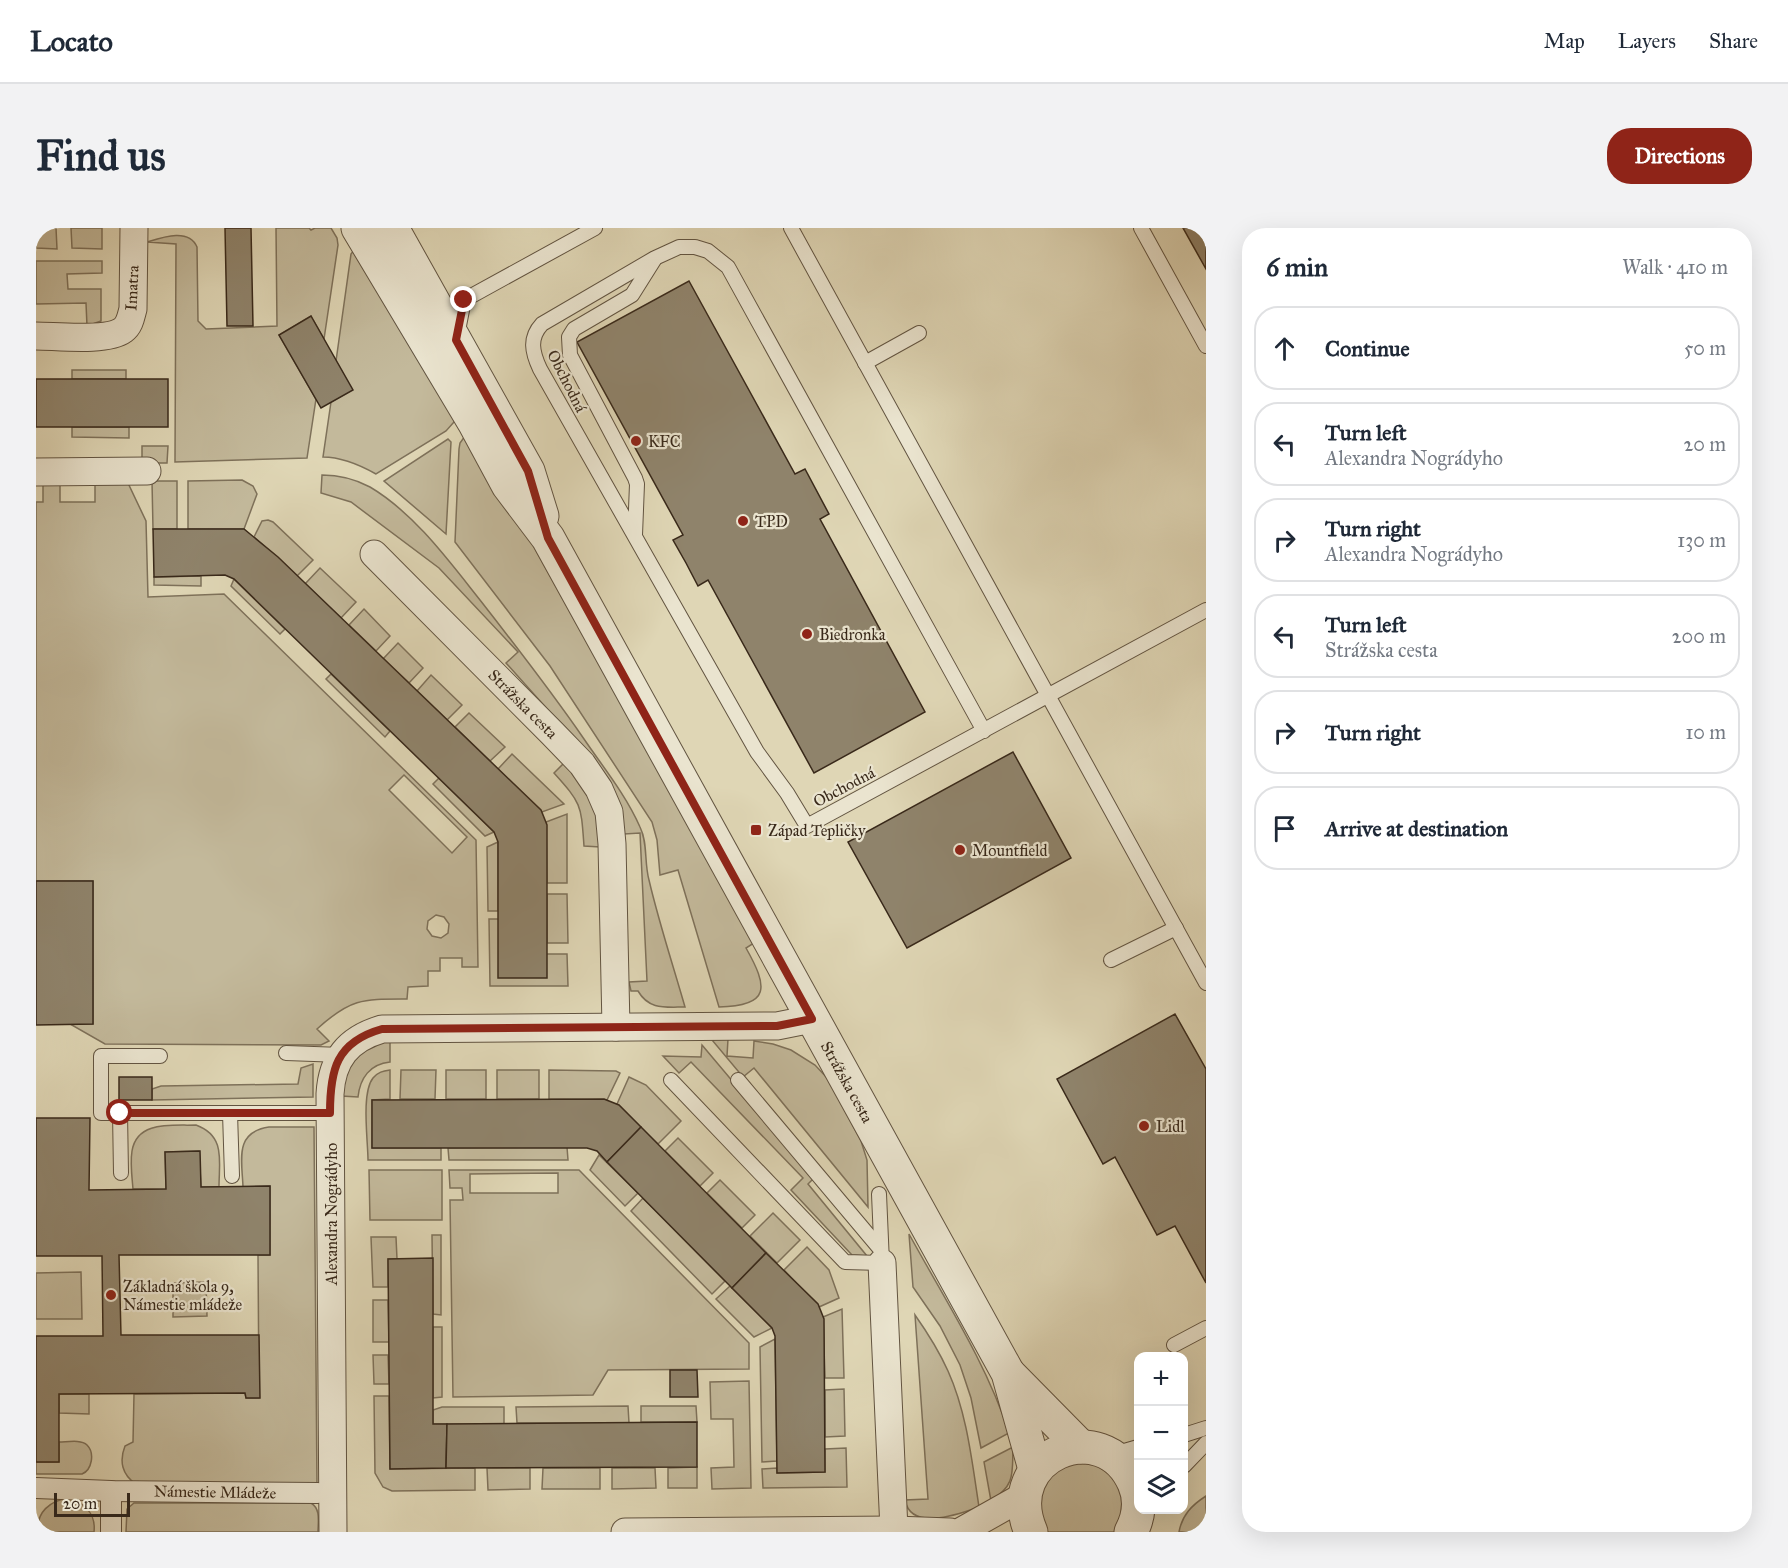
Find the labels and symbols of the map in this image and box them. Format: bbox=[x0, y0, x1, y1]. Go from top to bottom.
street label: Imatra bbox=[121, 265, 143, 311]
route end bbox=[450, 286, 476, 312]
street label: Obchodná bbox=[543, 347, 591, 415]
place label: KFC bbox=[648, 432, 681, 451]
marker: KFC bbox=[629, 434, 643, 448]
place label: TPD bbox=[755, 512, 788, 531]
marker: TPD bbox=[736, 514, 750, 528]
place label: Biedronka bbox=[819, 625, 886, 644]
marker: Biedronka bbox=[800, 627, 814, 641]
street label: Strážska cesta bbox=[484, 665, 562, 743]
street label: Obchodná bbox=[810, 763, 878, 811]
place label: Západ Tepličky bbox=[768, 821, 866, 840]
marker: Západ Tepličky bbox=[749, 823, 763, 837]
place label: Mountfield bbox=[972, 841, 1048, 860]
marker: Mountfield bbox=[953, 843, 967, 857]
street label: Strážska cesta bbox=[817, 1038, 877, 1126]
route start bbox=[106, 1099, 132, 1125]
place label: Lidl bbox=[1156, 1117, 1185, 1136]
marker: Lidl bbox=[1137, 1119, 1151, 1133]
street label: Alexandra Nográdyho bbox=[322, 1143, 342, 1286]
place label: Základná škola 9, Námestie mládeže bbox=[123, 1277, 243, 1314]
marker: Základná škola 9, Námestie mládeže bbox=[104, 1288, 118, 1302]
street label: Námestie Mládeže bbox=[154, 1481, 277, 1503]
scale bar bbox=[54, 1490, 130, 1518]

